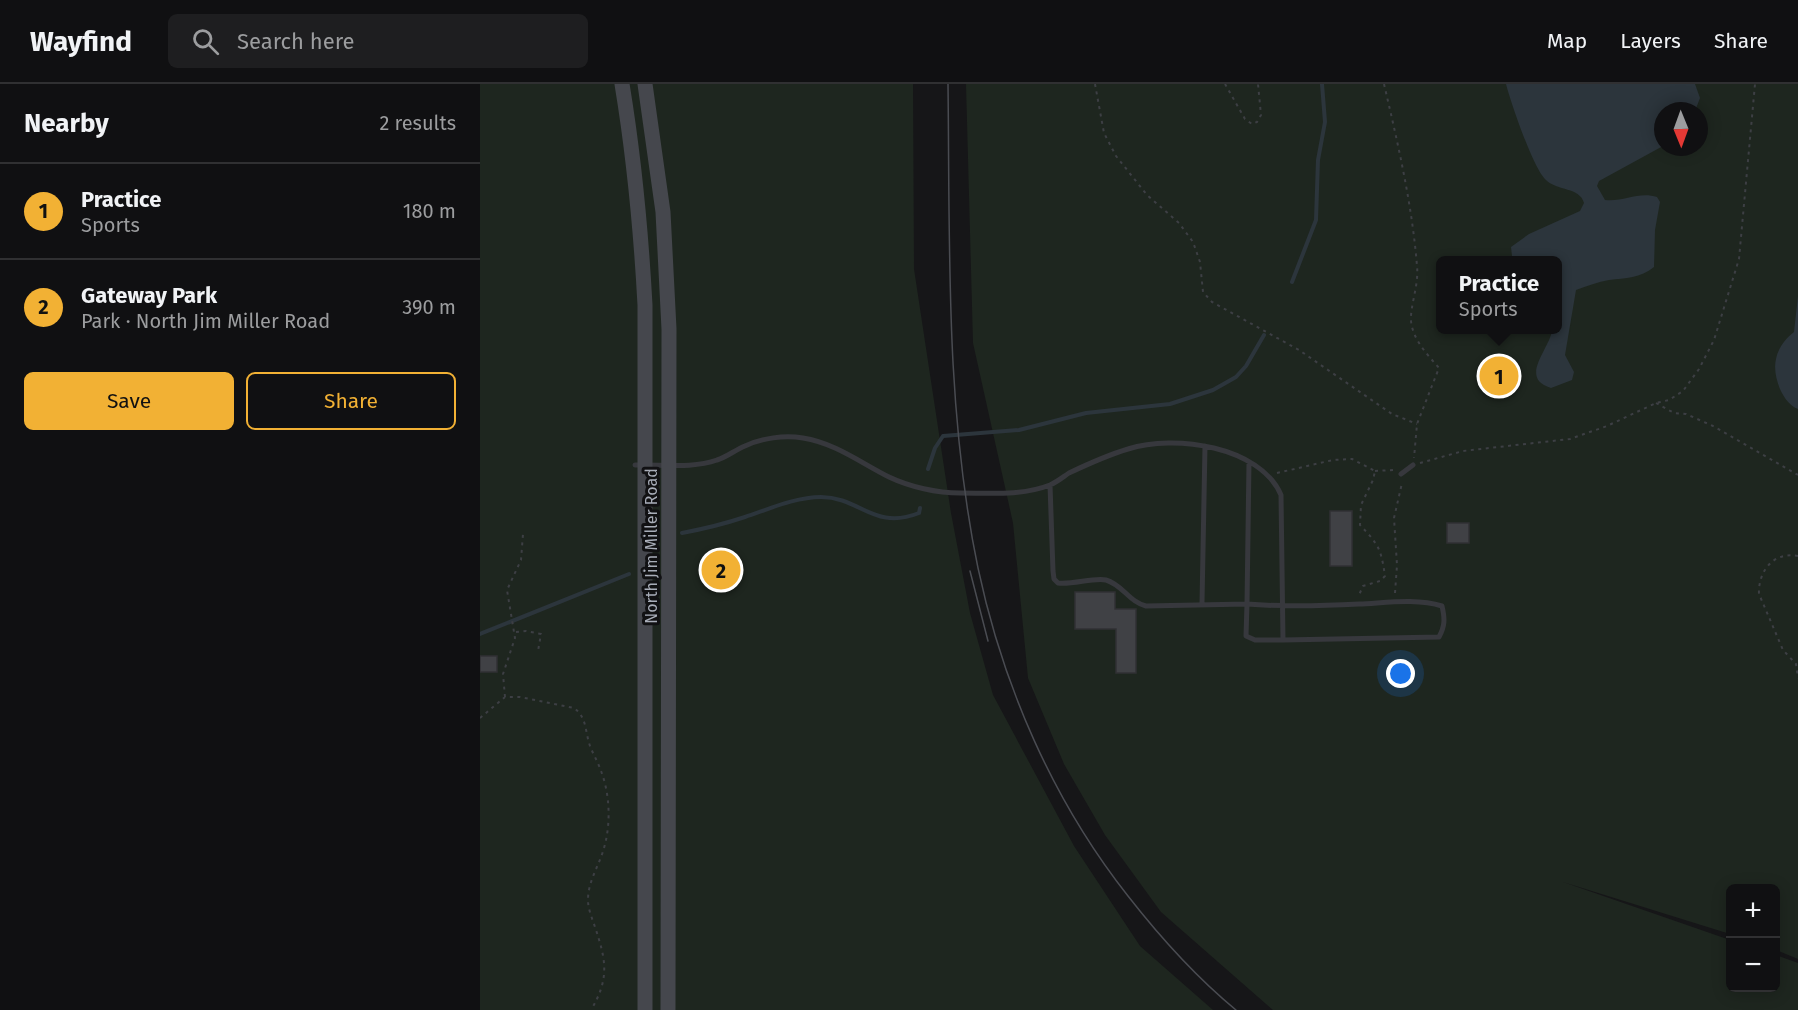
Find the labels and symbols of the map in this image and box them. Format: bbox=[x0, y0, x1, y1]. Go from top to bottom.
north arrow bbox=[1654, 102, 1708, 156]
pin: 1 bbox=[1480, 354, 1518, 398]
street label: North Jim Miller Road bbox=[642, 468, 661, 624]
pin: 2 bbox=[702, 548, 740, 592]
your location bbox=[1386, 659, 1415, 688]

